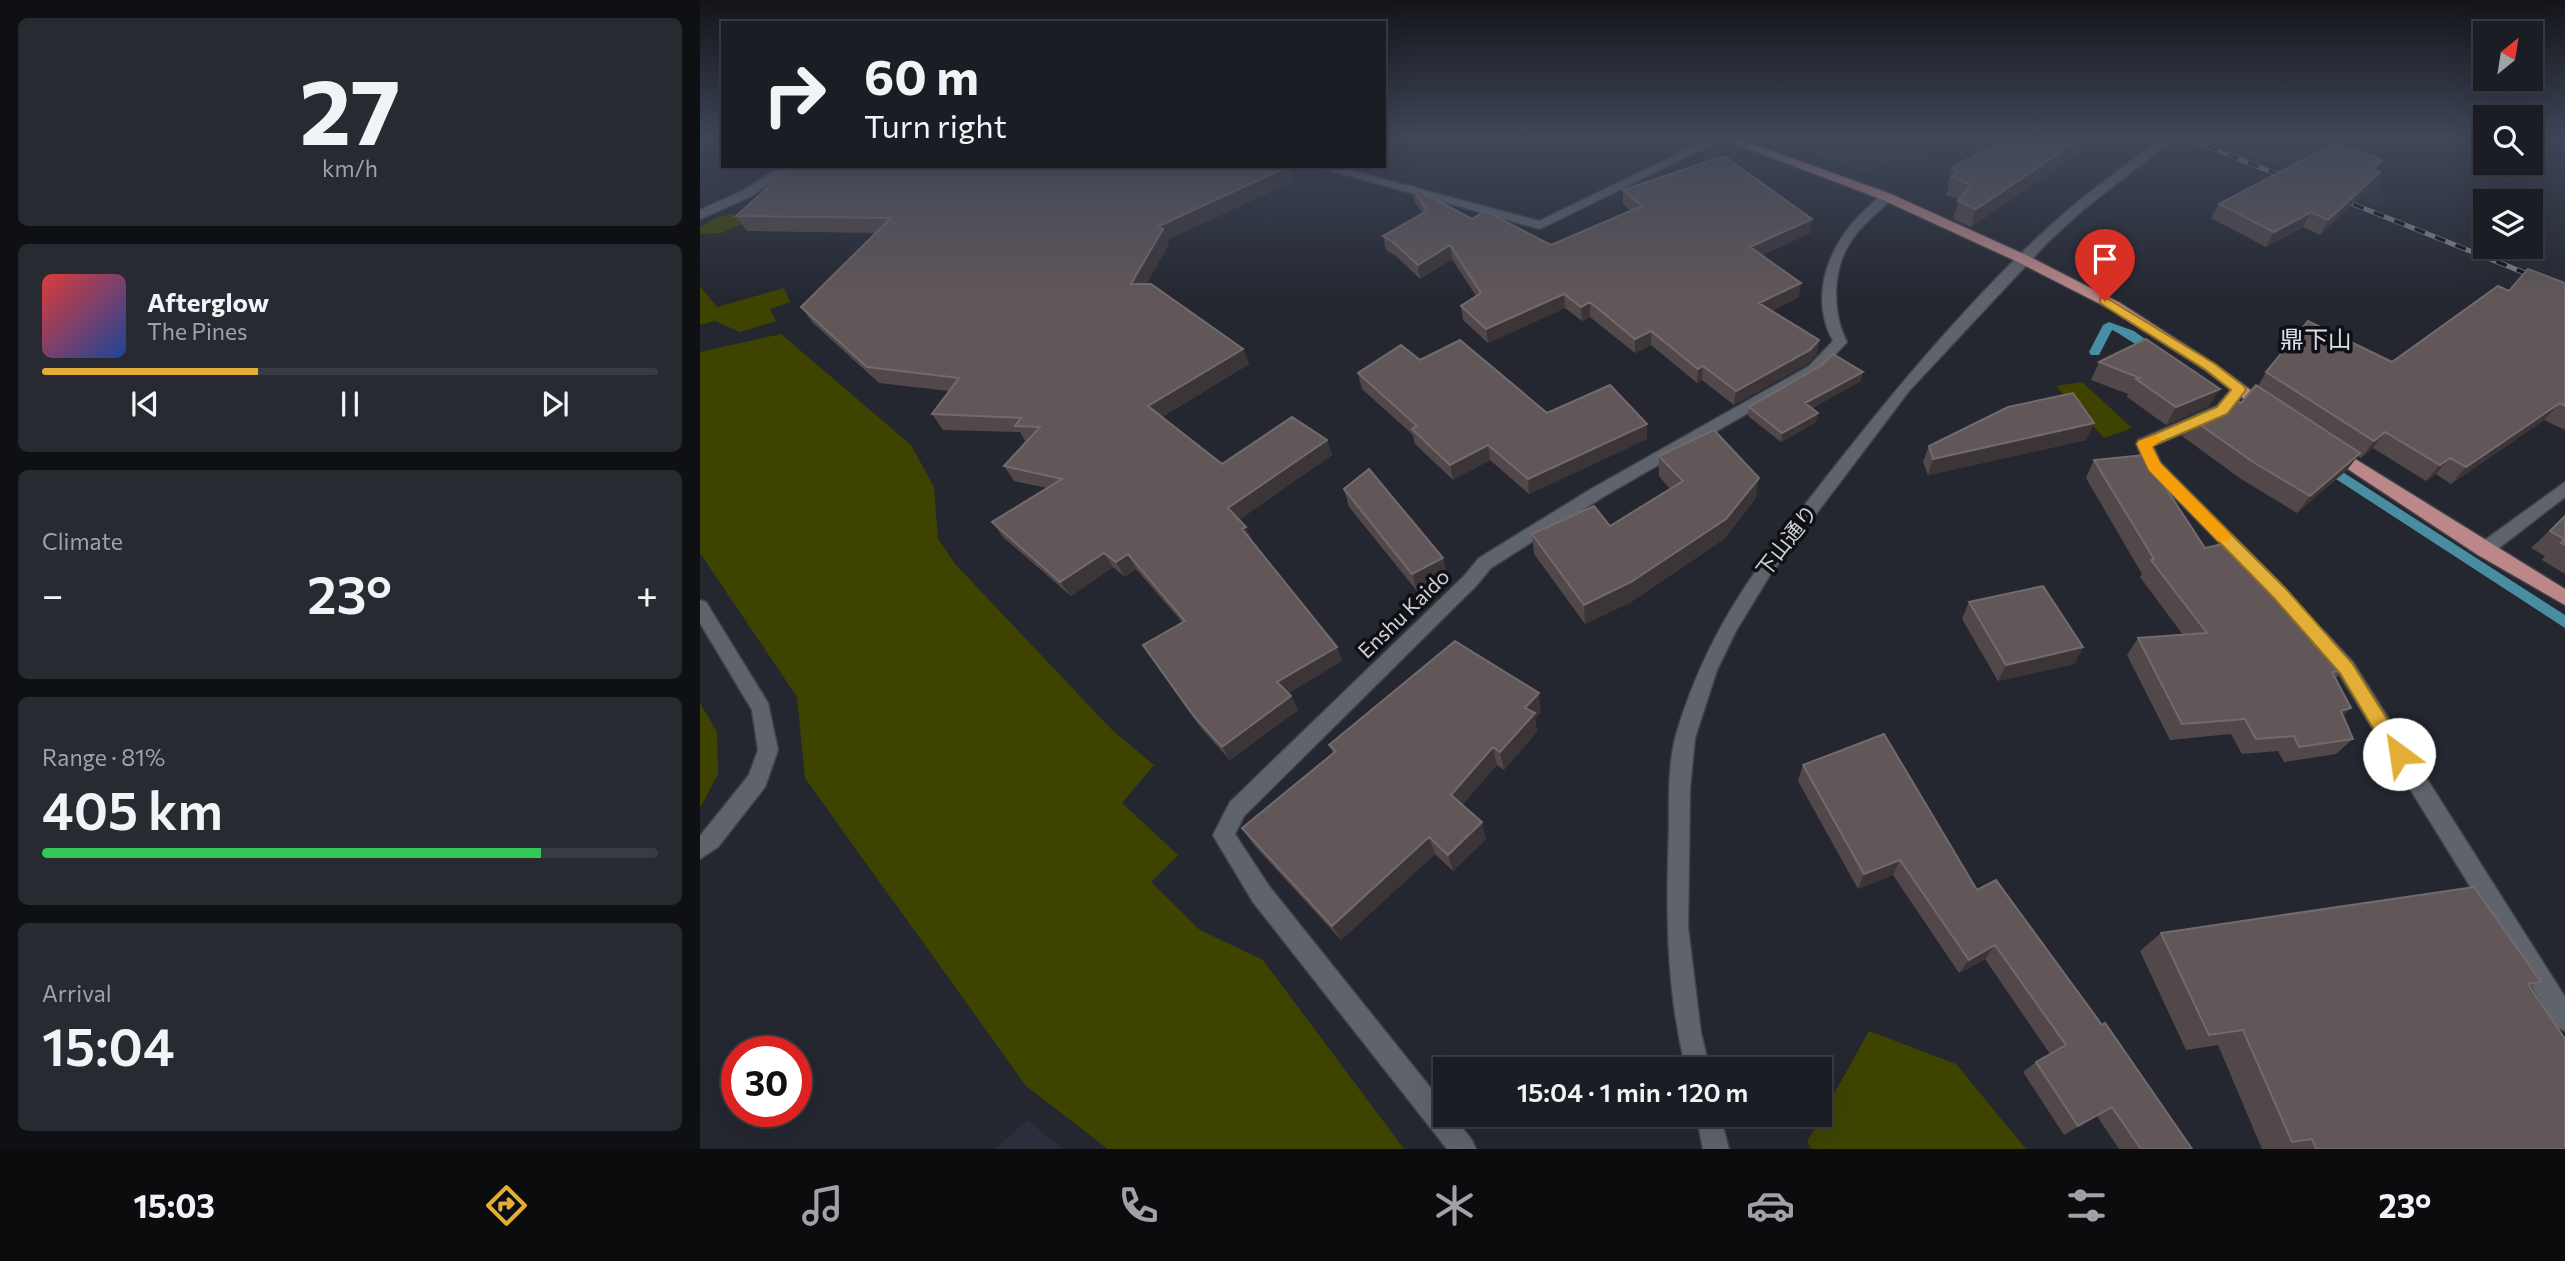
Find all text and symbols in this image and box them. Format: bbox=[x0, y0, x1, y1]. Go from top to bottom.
north arrow bbox=[2473, 21, 2543, 91]
map controls bbox=[2473, 21, 2543, 259]
text: 60 m bbox=[864, 45, 979, 105]
icon: right bbox=[749, 49, 840, 140]
text: 27 bbox=[299, 52, 401, 164]
text: Turn right bbox=[864, 105, 1007, 145]
button: search bbox=[2473, 105, 2543, 175]
text: km/h bbox=[322, 154, 378, 182]
button: layers bbox=[2473, 189, 2543, 259]
pin bbox=[2075, 229, 2135, 301]
icon: arrive bbox=[2086, 240, 2124, 278]
text: Afterglow bbox=[147, 286, 269, 317]
text: The Pines bbox=[147, 317, 248, 345]
district label: 鼎下山 bbox=[2280, 324, 2352, 353]
icon: previous bbox=[126, 385, 164, 423]
icon: pause bbox=[331, 385, 369, 423]
icon: next bbox=[536, 385, 574, 423]
street label: 下山通り bbox=[1750, 499, 1822, 581]
text: Climate bbox=[42, 527, 123, 555]
text: 23° bbox=[307, 561, 392, 625]
street label: Enshu Kaido bbox=[1352, 563, 1454, 663]
text: − bbox=[42, 570, 64, 617]
text: + bbox=[636, 570, 658, 617]
position arrow bbox=[2362, 717, 2436, 791]
text: Range · 81% bbox=[42, 743, 165, 771]
text: 405 km bbox=[42, 777, 223, 841]
text: Arrival bbox=[42, 979, 112, 1007]
text: 15:04 bbox=[42, 1013, 175, 1077]
speed limit sign: 30 bbox=[721, 1036, 812, 1127]
text: 15:04 · 1 min · 120 m bbox=[1517, 1076, 1748, 1107]
icon: directions bbox=[482, 1181, 531, 1230]
icon: music bbox=[798, 1181, 847, 1230]
icon: phone bbox=[1114, 1181, 1163, 1230]
icon: climate bbox=[1430, 1181, 1479, 1230]
icon: car bbox=[1746, 1181, 1795, 1230]
icon: filters bbox=[2062, 1181, 2111, 1230]
text: 15:03 bbox=[134, 1185, 215, 1225]
text: 23° bbox=[2379, 1185, 2431, 1225]

